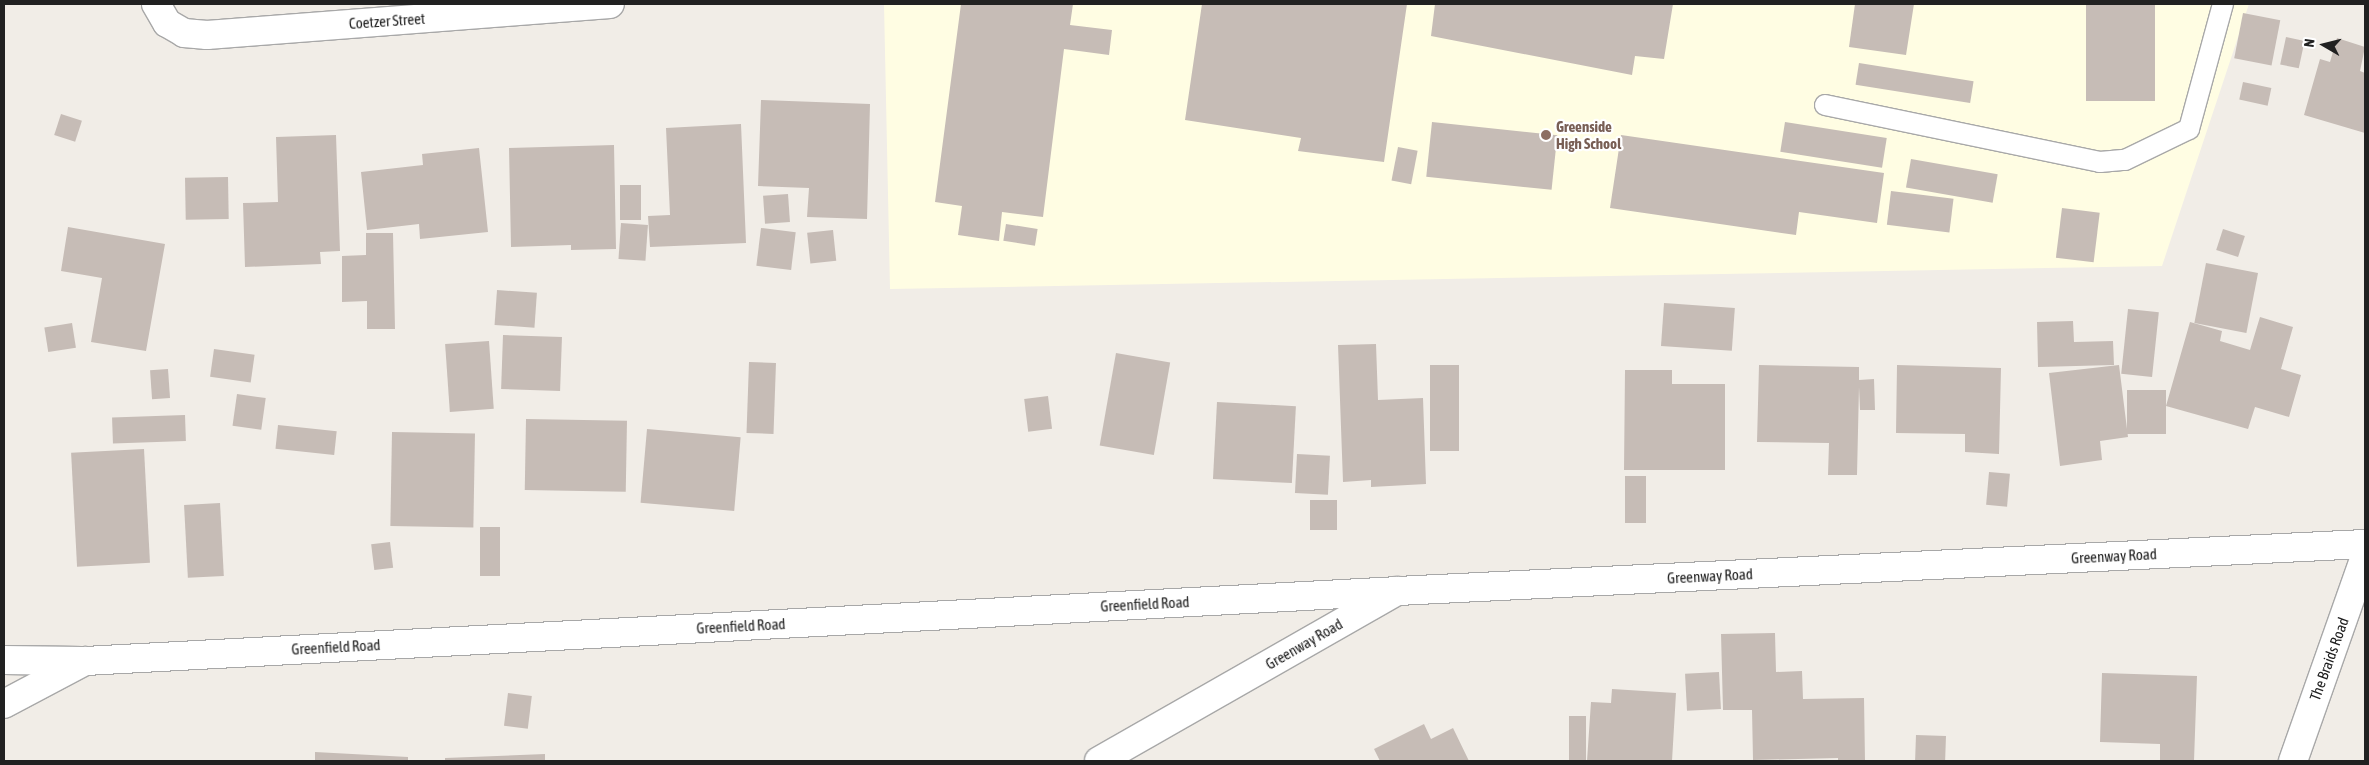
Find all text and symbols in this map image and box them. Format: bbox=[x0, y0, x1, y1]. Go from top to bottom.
street label: Coetzer Street bbox=[348, 9, 426, 33]
north arrow bbox=[2299, 20, 2349, 70]
text: N bbox=[2301, 38, 2318, 48]
place label: Greenside High School bbox=[1556, 117, 1621, 152]
marker: Greenside High School bbox=[1540, 129, 1552, 141]
street label: Greenway Road bbox=[2071, 545, 2157, 567]
street label: Greenway Road bbox=[1667, 565, 1753, 587]
street label: Greenfield Road bbox=[1100, 593, 1190, 615]
street label: Greenfield Road bbox=[696, 615, 786, 637]
street label: Greenway Road bbox=[1262, 615, 1346, 673]
street label: The Braids Road bbox=[2306, 615, 2352, 703]
street label: Greenfield Road bbox=[291, 636, 381, 658]

